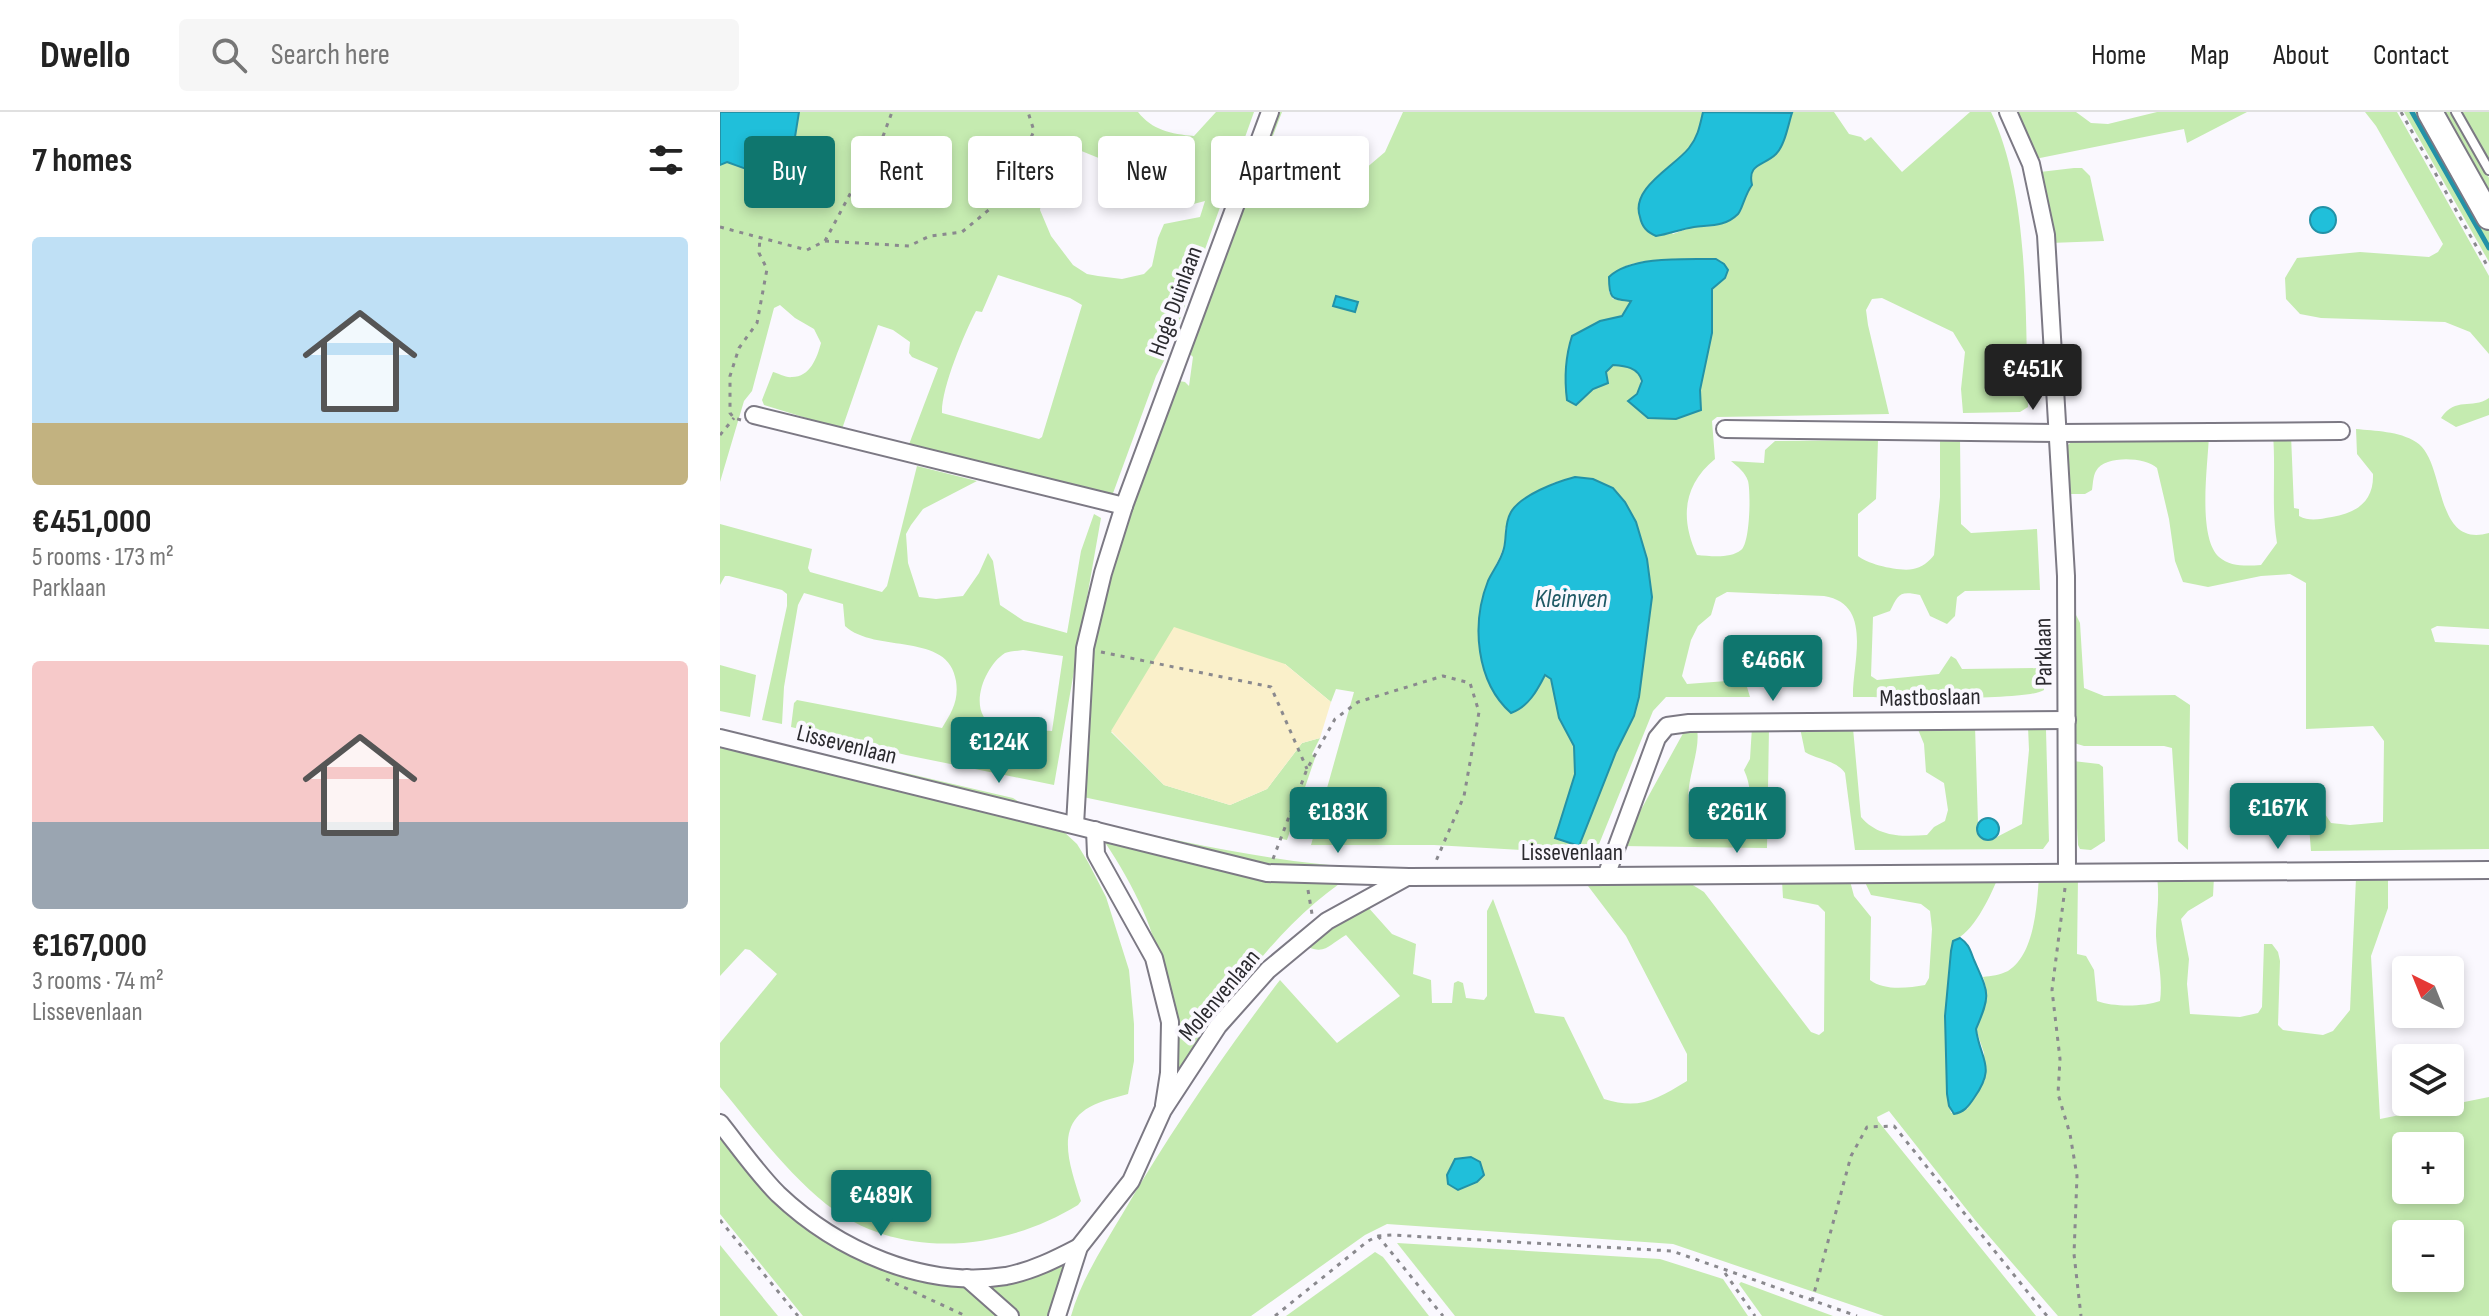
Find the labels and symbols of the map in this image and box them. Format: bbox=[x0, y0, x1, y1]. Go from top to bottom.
street label: Hoge Duinlaan bbox=[1142, 242, 1209, 360]
pin: €451K bbox=[1977, 344, 2089, 412]
water label: Kleinven bbox=[1535, 584, 1607, 615]
street label: Parklaan bbox=[2028, 618, 2059, 686]
pin: €466K bbox=[1717, 635, 1829, 703]
street label: Mastboslaan bbox=[1879, 682, 1981, 713]
pin: €124K bbox=[943, 717, 1055, 785]
street label: Lissevenlaan bbox=[794, 718, 900, 771]
pin: €167K bbox=[2222, 783, 2334, 851]
pin: €183K bbox=[1282, 787, 1394, 855]
pin: €261K bbox=[1681, 787, 1793, 855]
street label: Lissevenlaan bbox=[1521, 838, 1623, 867]
street label: Molenvenlaan bbox=[1173, 944, 1266, 1047]
north arrow bbox=[2392, 956, 2464, 1028]
pin: €489K bbox=[825, 1170, 937, 1238]

